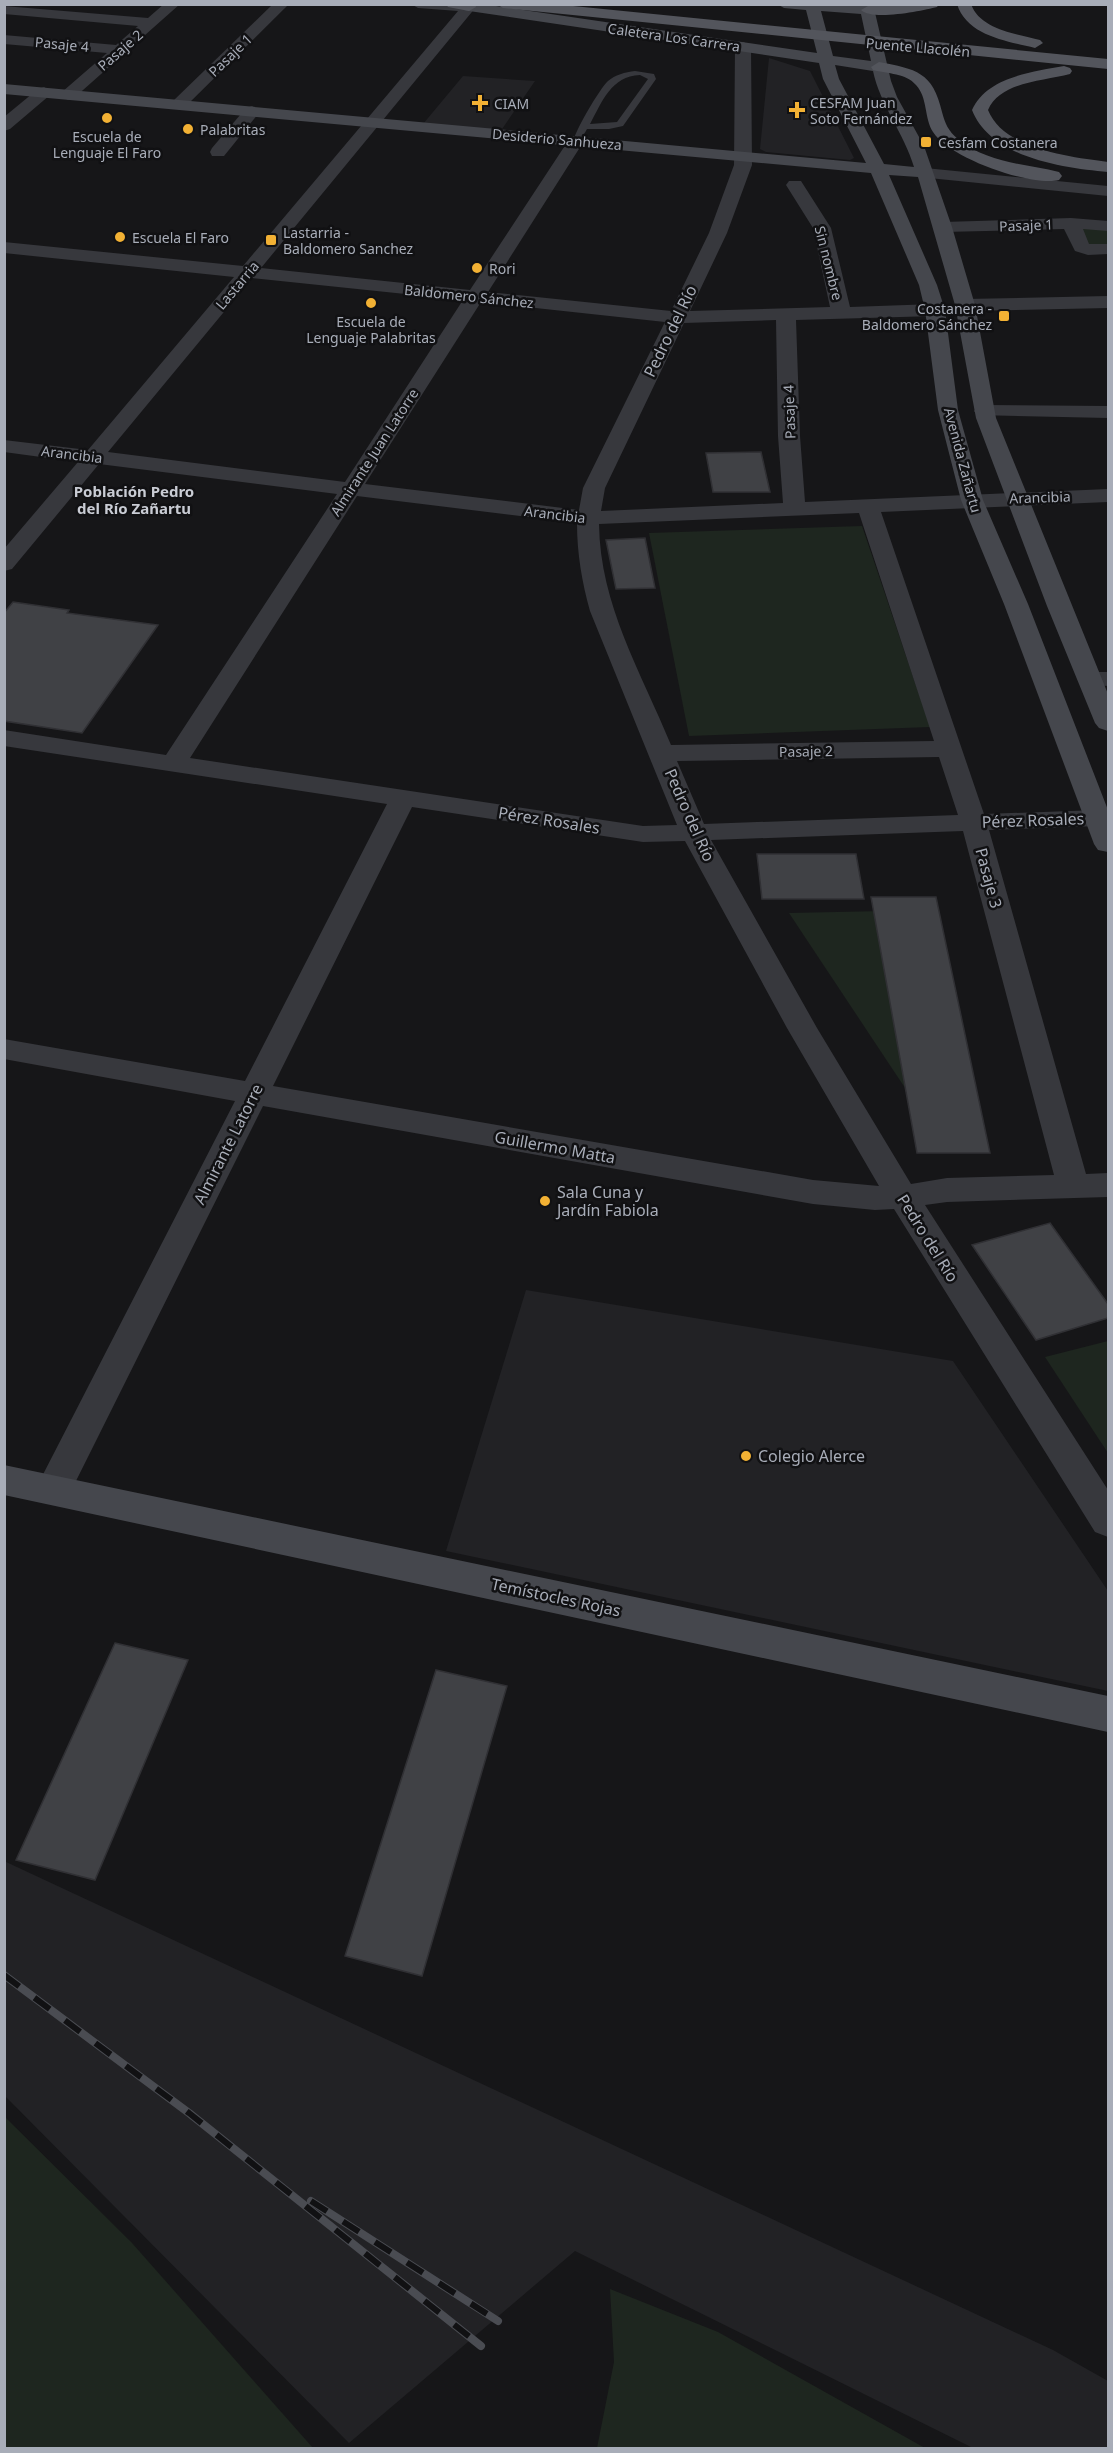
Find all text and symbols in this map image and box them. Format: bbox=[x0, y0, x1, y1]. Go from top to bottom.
street label: Caletera Los Carrera bbox=[607, 18, 741, 56]
street label: Pasaje 2 bbox=[93, 25, 147, 75]
street label: Pasaje 1 bbox=[204, 29, 256, 81]
street label: Pasaje 4 bbox=[34, 32, 90, 56]
street label: Puente Llacolén bbox=[865, 33, 971, 61]
place label: CESFAM Juan Soto Fernández bbox=[810, 93, 913, 128]
marker: CIAM bbox=[471, 94, 489, 112]
place label: CIAM bbox=[494, 94, 529, 113]
marker: CESFAM Juan Soto Fernández bbox=[788, 101, 806, 119]
marker: Escuela de Lenguaje El Faro bbox=[100, 111, 114, 125]
place label: Palabritas bbox=[200, 120, 266, 139]
marker: Palabritas bbox=[181, 122, 195, 136]
street label: Desiderio Sanhueza bbox=[491, 124, 623, 154]
place label: Escuela de Lenguaje El Faro bbox=[53, 127, 161, 162]
place label: Cesfam Costanera bbox=[938, 133, 1058, 152]
marker: Cesfam Costanera bbox=[919, 135, 933, 149]
street label: Pasaje 1 bbox=[999, 215, 1053, 235]
place label: Lastarria - Baldomero Sanchez bbox=[283, 223, 414, 258]
street label: Sin nombre bbox=[811, 224, 847, 302]
place label: Escuela El Faro bbox=[132, 228, 229, 247]
marker: Escuela El Faro bbox=[113, 230, 127, 244]
marker: Lastarria - Baldomero Sanchez bbox=[264, 233, 278, 247]
street label: Lastarria bbox=[211, 257, 263, 313]
place label: Rori bbox=[489, 259, 516, 278]
marker: Rori bbox=[470, 261, 484, 275]
street label: Baldomero Sánchez bbox=[403, 280, 535, 312]
street label: Pedro del Río bbox=[638, 281, 702, 381]
marker: Escuela de Lenguaje Palabritas bbox=[364, 296, 378, 310]
place label: Costanera - Baldomero Sánchez bbox=[862, 299, 992, 334]
marker: Costanera - Baldomero Sánchez bbox=[997, 309, 1011, 323]
place label: Escuela de Lenguaje Palabritas bbox=[306, 312, 436, 347]
street label: Almirante Juan Latorre bbox=[326, 385, 422, 519]
street label: Pasaje 4 bbox=[779, 385, 799, 439]
street label: Avenida Zañartu bbox=[940, 405, 986, 515]
street label: Arancibia bbox=[40, 441, 104, 467]
district label: Población Pedro del Río Zañartu bbox=[74, 481, 194, 518]
street label: Arancibia bbox=[1009, 486, 1071, 508]
street label: Arancibia bbox=[523, 501, 587, 527]
street label: Pasaje 2 bbox=[779, 741, 833, 761]
street label: Pedro del Río bbox=[660, 765, 720, 865]
street label: Pérez Rosales bbox=[497, 801, 601, 839]
street label: Pérez Rosales bbox=[981, 807, 1085, 833]
street label: Pasaje 3 bbox=[970, 845, 1008, 911]
street label: Almirante Latorre bbox=[188, 1080, 268, 1208]
street label: Guillermo Matta bbox=[493, 1126, 617, 1168]
place label: Sala Cuna y Jardín Fabiola bbox=[555, 1181, 659, 1221]
street label: Pedro del Río bbox=[892, 1190, 964, 1286]
marker: Sala Cuna y Jardín Fabiola bbox=[538, 1194, 552, 1208]
place label: Colegio Alerce bbox=[758, 1445, 865, 1467]
marker: Colegio Alerce bbox=[739, 1449, 753, 1463]
street label: Temístocles Rojas bbox=[489, 1573, 623, 1621]

